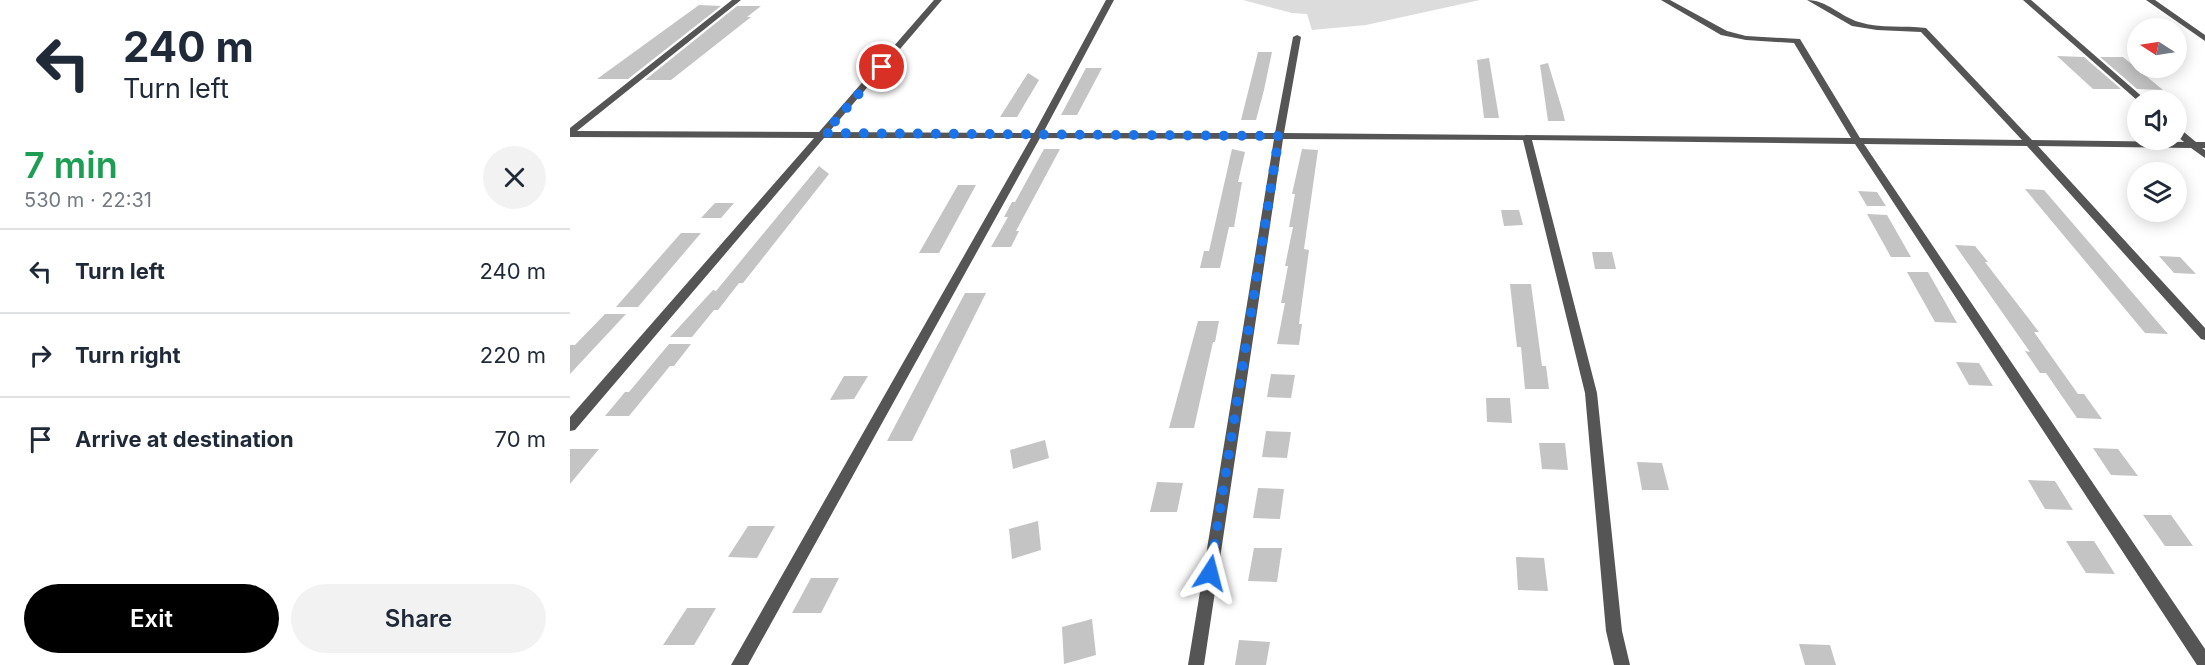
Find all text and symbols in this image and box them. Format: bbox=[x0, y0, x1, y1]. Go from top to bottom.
north arrow bbox=[2127, 18, 2187, 78]
map controls bbox=[2127, 18, 2187, 222]
text: 240 m bbox=[123, 21, 254, 72]
icon: left bbox=[24, 24, 102, 102]
pin bbox=[856, 41, 907, 92]
icon: arrive bbox=[865, 50, 898, 83]
text: Turn left bbox=[123, 72, 229, 105]
button: sound bbox=[2127, 90, 2187, 150]
text: 7 min bbox=[24, 143, 118, 187]
button: close bbox=[483, 146, 546, 209]
button: layers bbox=[2127, 162, 2187, 222]
text: 530 m · 22:31 bbox=[24, 188, 152, 212]
icon: left bbox=[24, 255, 57, 288]
text: Turn left bbox=[75, 258, 165, 284]
text: 240 m bbox=[479, 258, 546, 284]
icon: right bbox=[24, 339, 57, 372]
text: Turn right bbox=[75, 342, 181, 368]
text: 220 m bbox=[480, 342, 546, 368]
icon: arrive bbox=[24, 423, 57, 456]
text: Arrive at destination bbox=[75, 426, 294, 452]
text: 70 m bbox=[495, 426, 546, 452]
position arrow bbox=[1178, 541, 1242, 605]
button: Exit bbox=[24, 584, 279, 653]
button: Share bbox=[291, 584, 546, 653]

